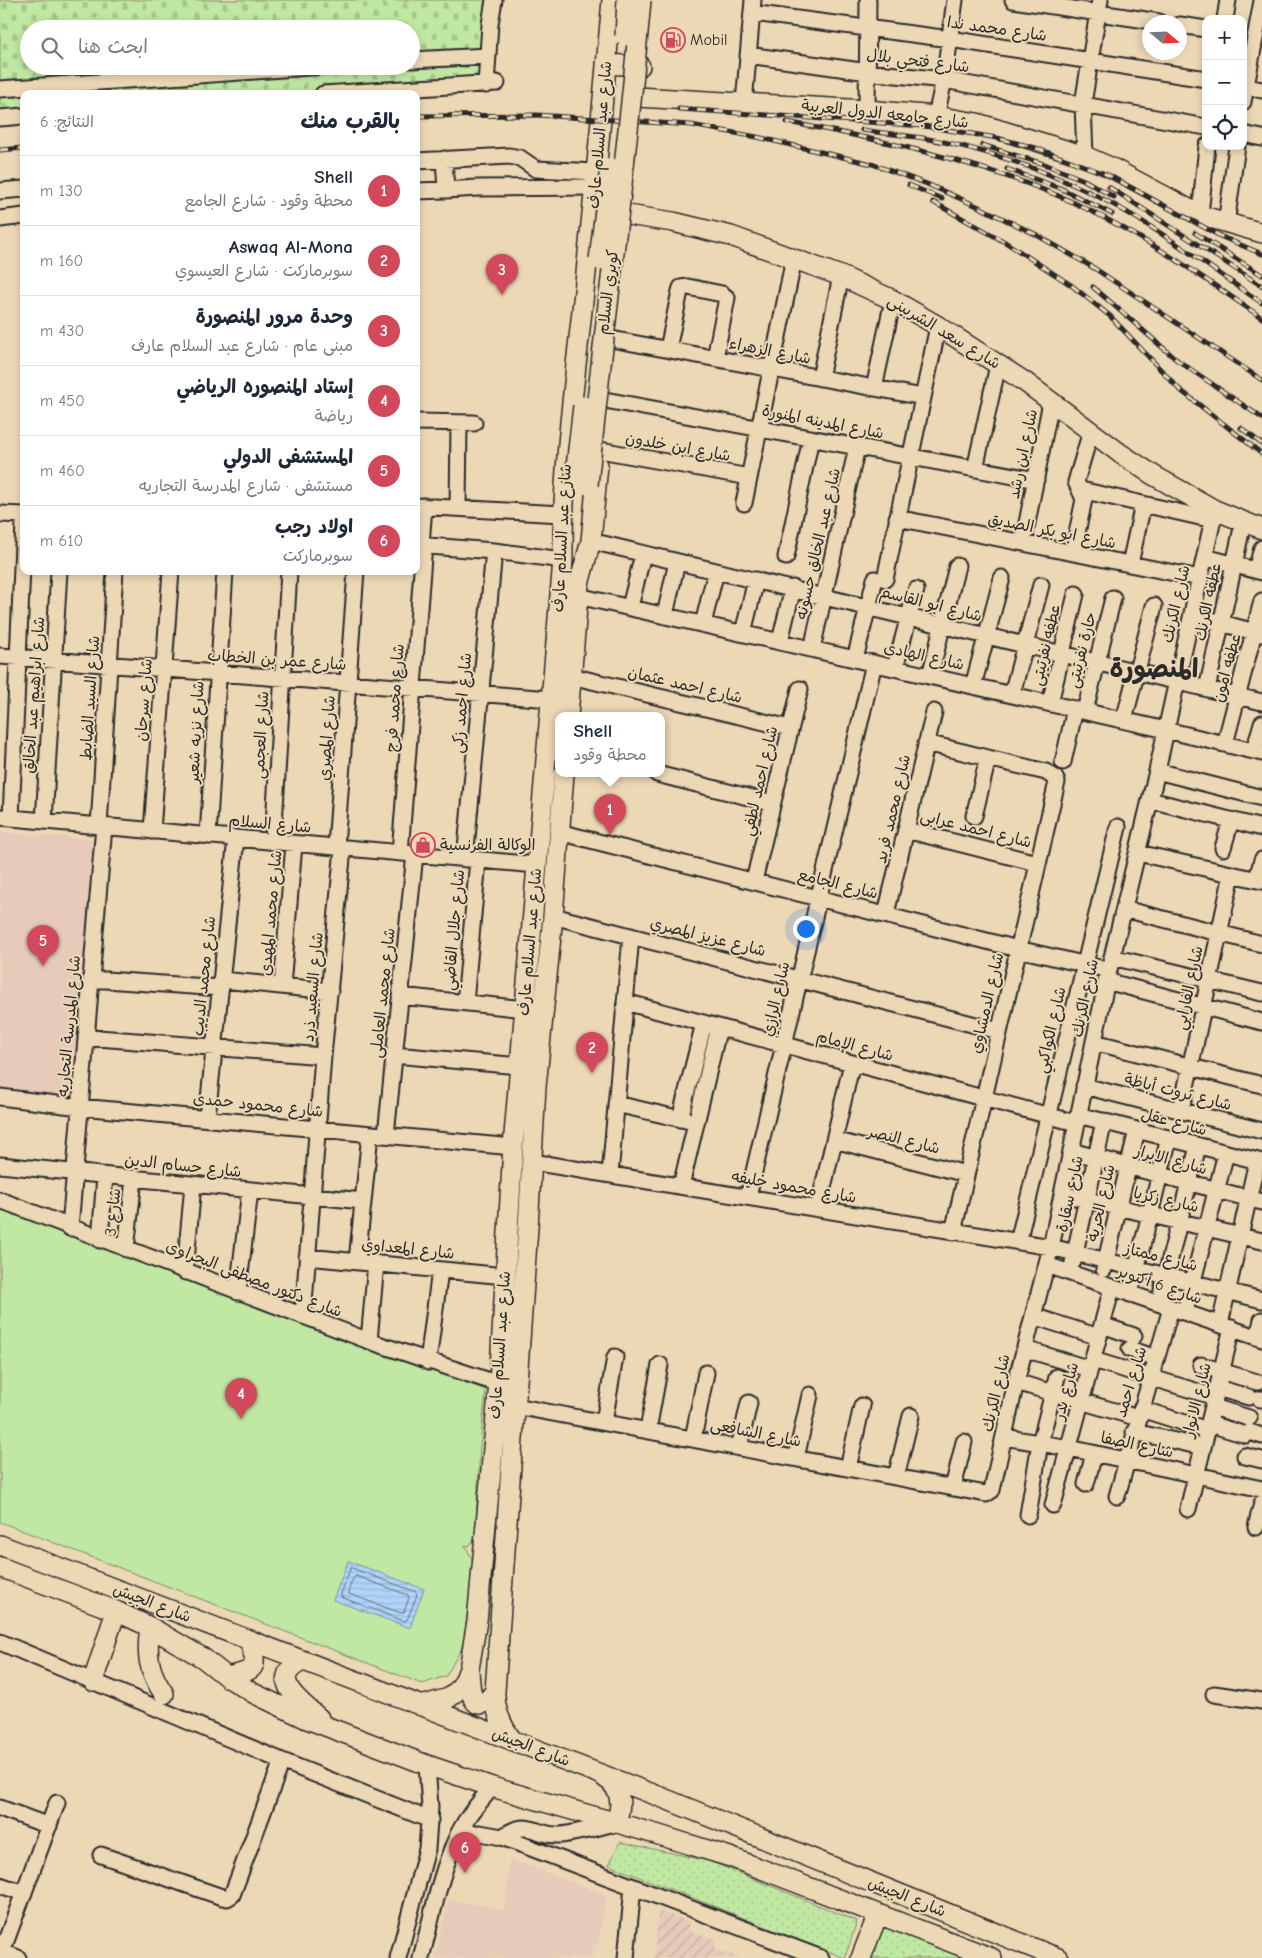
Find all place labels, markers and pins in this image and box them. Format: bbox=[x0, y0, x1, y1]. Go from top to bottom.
fuel station icon: Mobil bbox=[660, 27, 686, 53]
place label: Mobil bbox=[690, 31, 728, 49]
pin: 3 bbox=[486, 254, 518, 295]
pin: 1 bbox=[594, 794, 626, 835]
shop icon: الوكالة الفرنسية bbox=[410, 832, 436, 858]
place label: الوكالة الفرنسية bbox=[440, 836, 535, 855]
pin: 5 bbox=[27, 925, 59, 966]
pin: 2 bbox=[576, 1032, 608, 1073]
pin: 4 bbox=[225, 1378, 257, 1419]
pin: 6 bbox=[449, 1832, 481, 1873]

